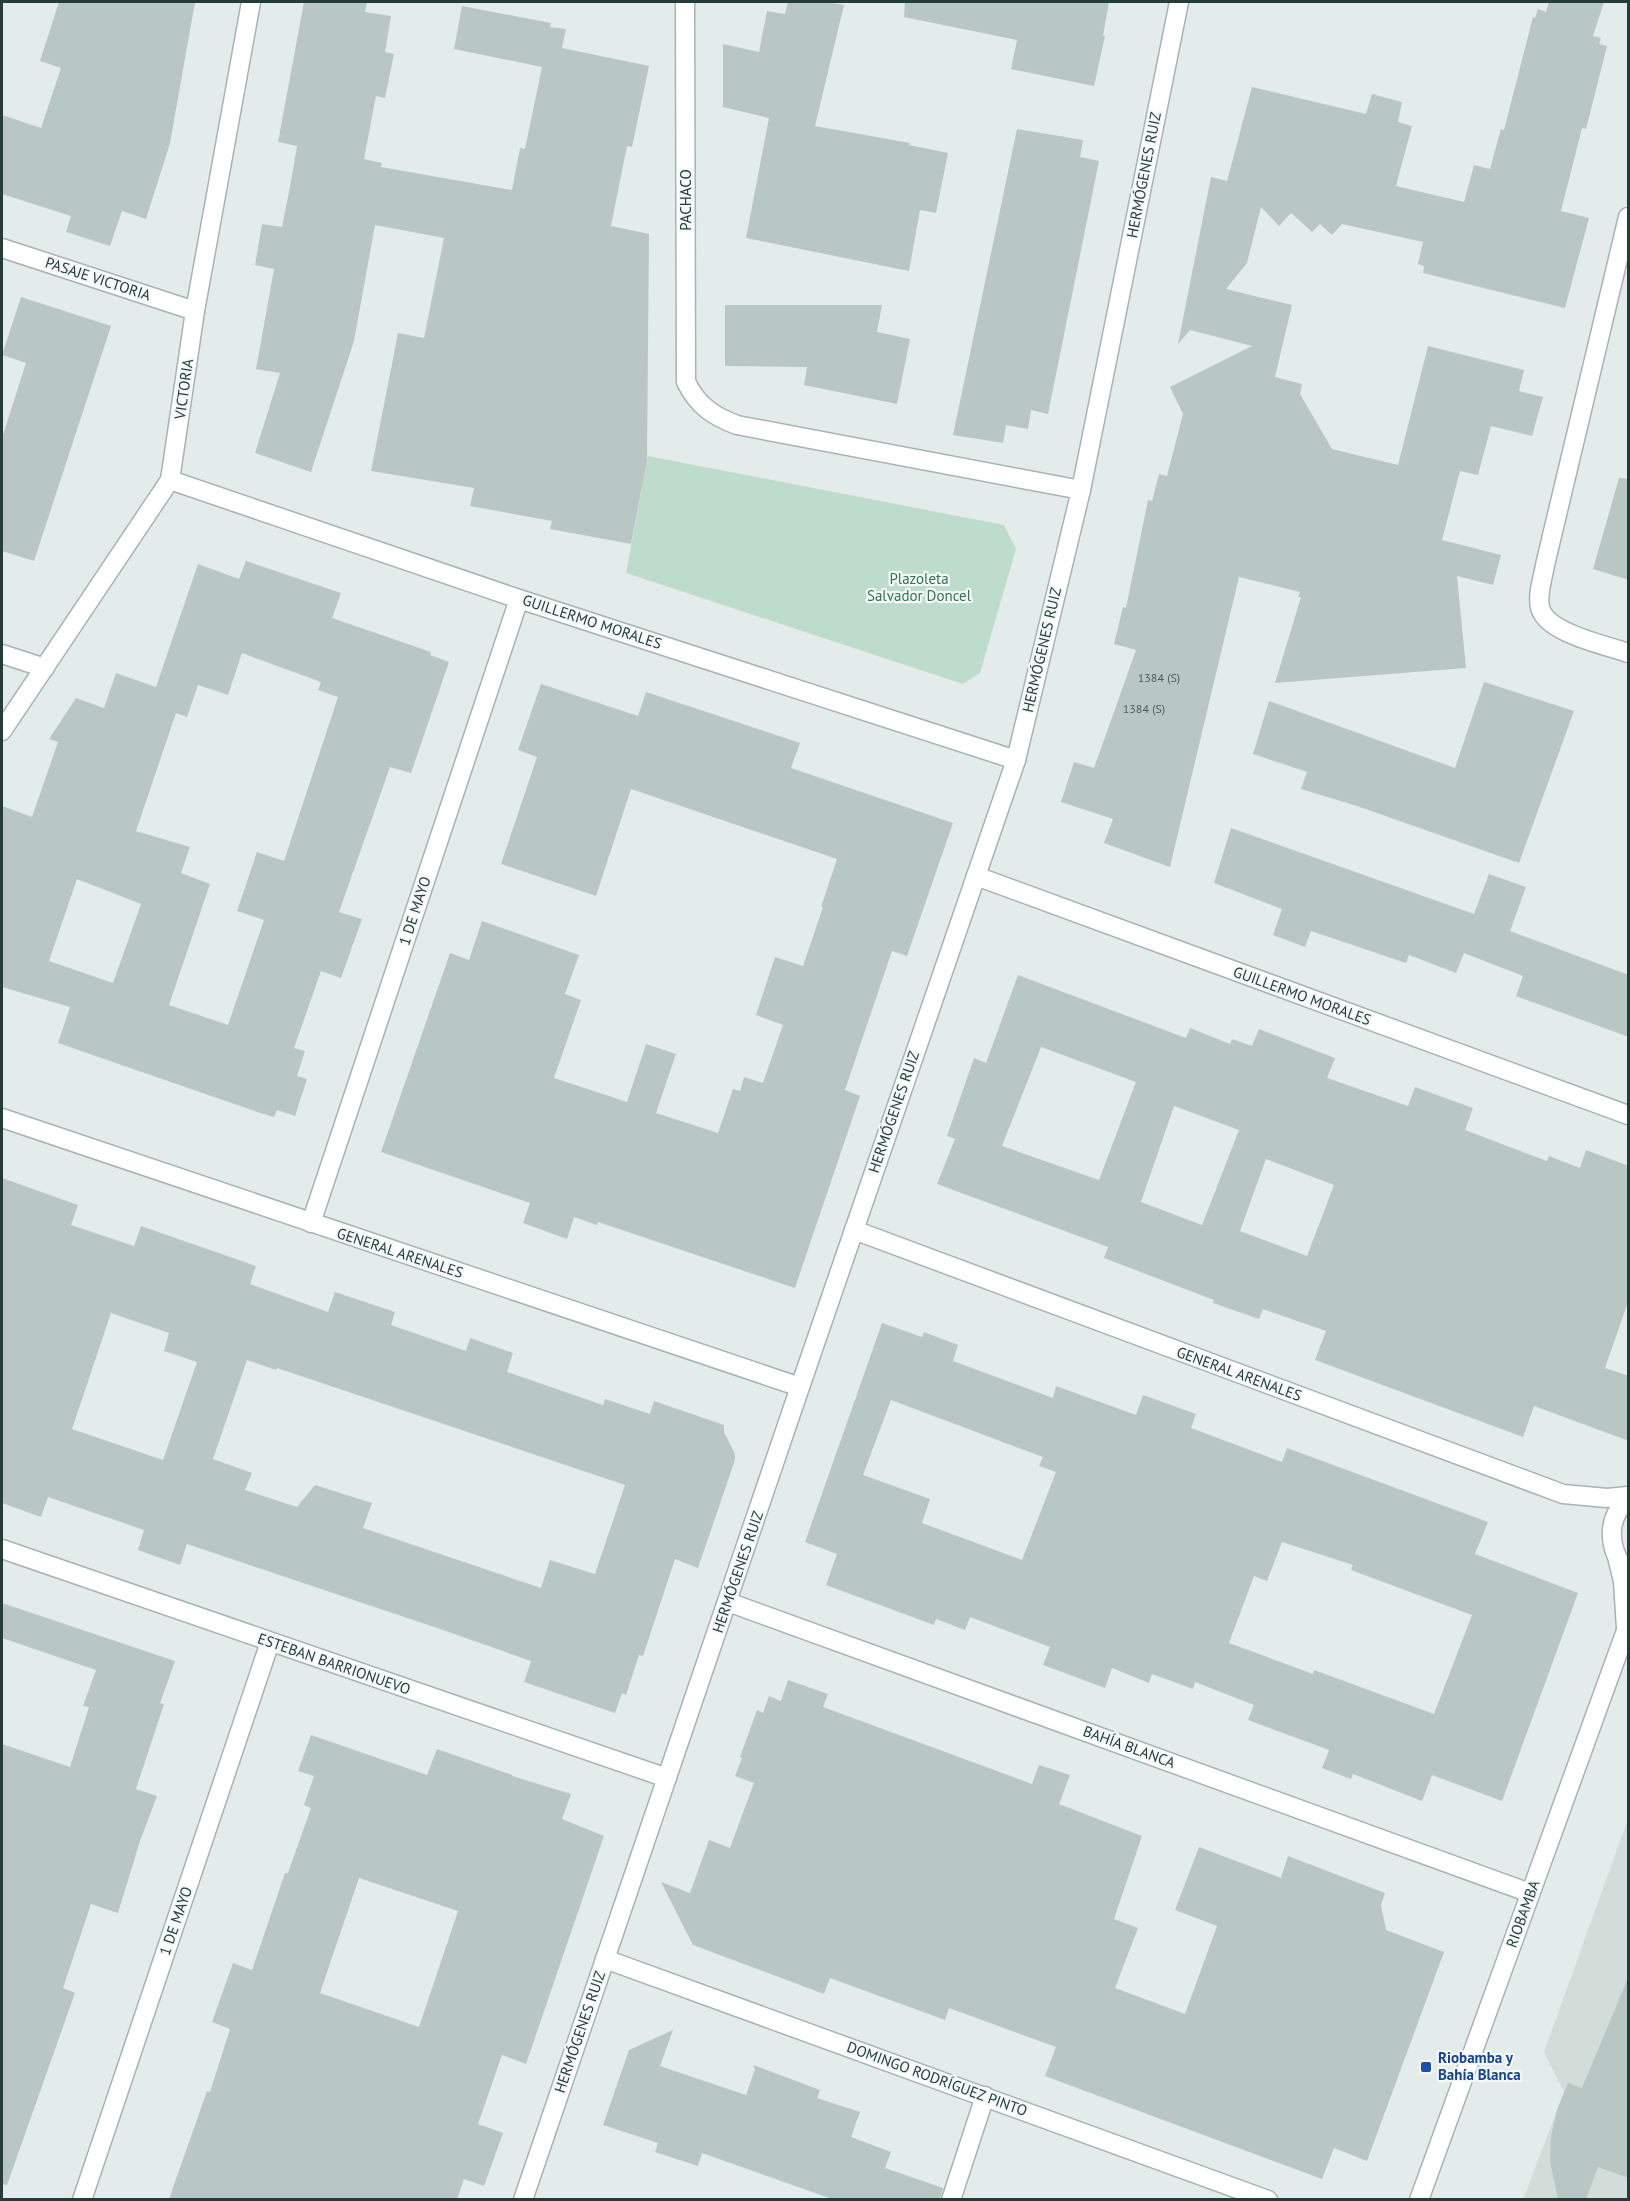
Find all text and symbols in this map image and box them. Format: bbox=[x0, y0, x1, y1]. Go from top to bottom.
street label: HERMÓGENES RUIZ bbox=[1122, 110, 1165, 239]
street label: PACHACO bbox=[676, 169, 695, 231]
street label: PASAJE VICTORIA bbox=[43, 253, 154, 305]
street label: VICTORIA bbox=[170, 357, 197, 421]
park label: Plazoleta Salvador Doncel bbox=[867, 569, 972, 605]
street label: HERMÓGENES RUIZ bbox=[1018, 586, 1065, 714]
street label: GUILLERMO MORALES bbox=[520, 590, 664, 653]
house number: 1384 (S) bbox=[1138, 670, 1180, 685]
house number: 1384 (S) bbox=[1123, 701, 1165, 716]
street label: 1 DE MAYO bbox=[394, 874, 435, 948]
street label: GUILLERMO MORALES bbox=[1231, 962, 1374, 1029]
street label: HERMÓGENES RUIZ bbox=[864, 1048, 923, 1175]
street label: GENERAL ARENALES bbox=[335, 1223, 466, 1282]
street label: GENERAL ARENALES bbox=[1174, 1342, 1304, 1405]
street label: HERMÓGENES RUIZ bbox=[708, 1508, 767, 1635]
street label: ESTEBAN BARRIONUEVO bbox=[255, 1628, 413, 1699]
street label: BAHÍA BLANCA bbox=[1081, 1721, 1178, 1772]
street label: RIOBAMBA bbox=[1502, 1877, 1544, 1950]
street label: 1 DE MAYO bbox=[155, 1884, 196, 1958]
street label: HERMÓGENES RUIZ bbox=[550, 1968, 609, 2095]
street label: DOMINGO RODRÍGUEZ PINTO bbox=[844, 2037, 1030, 2120]
place label: Riobamba y Bahía Blanca bbox=[1438, 2048, 1521, 2084]
marker: Riobamba y Bahía Blanca bbox=[1419, 2060, 1433, 2074]

